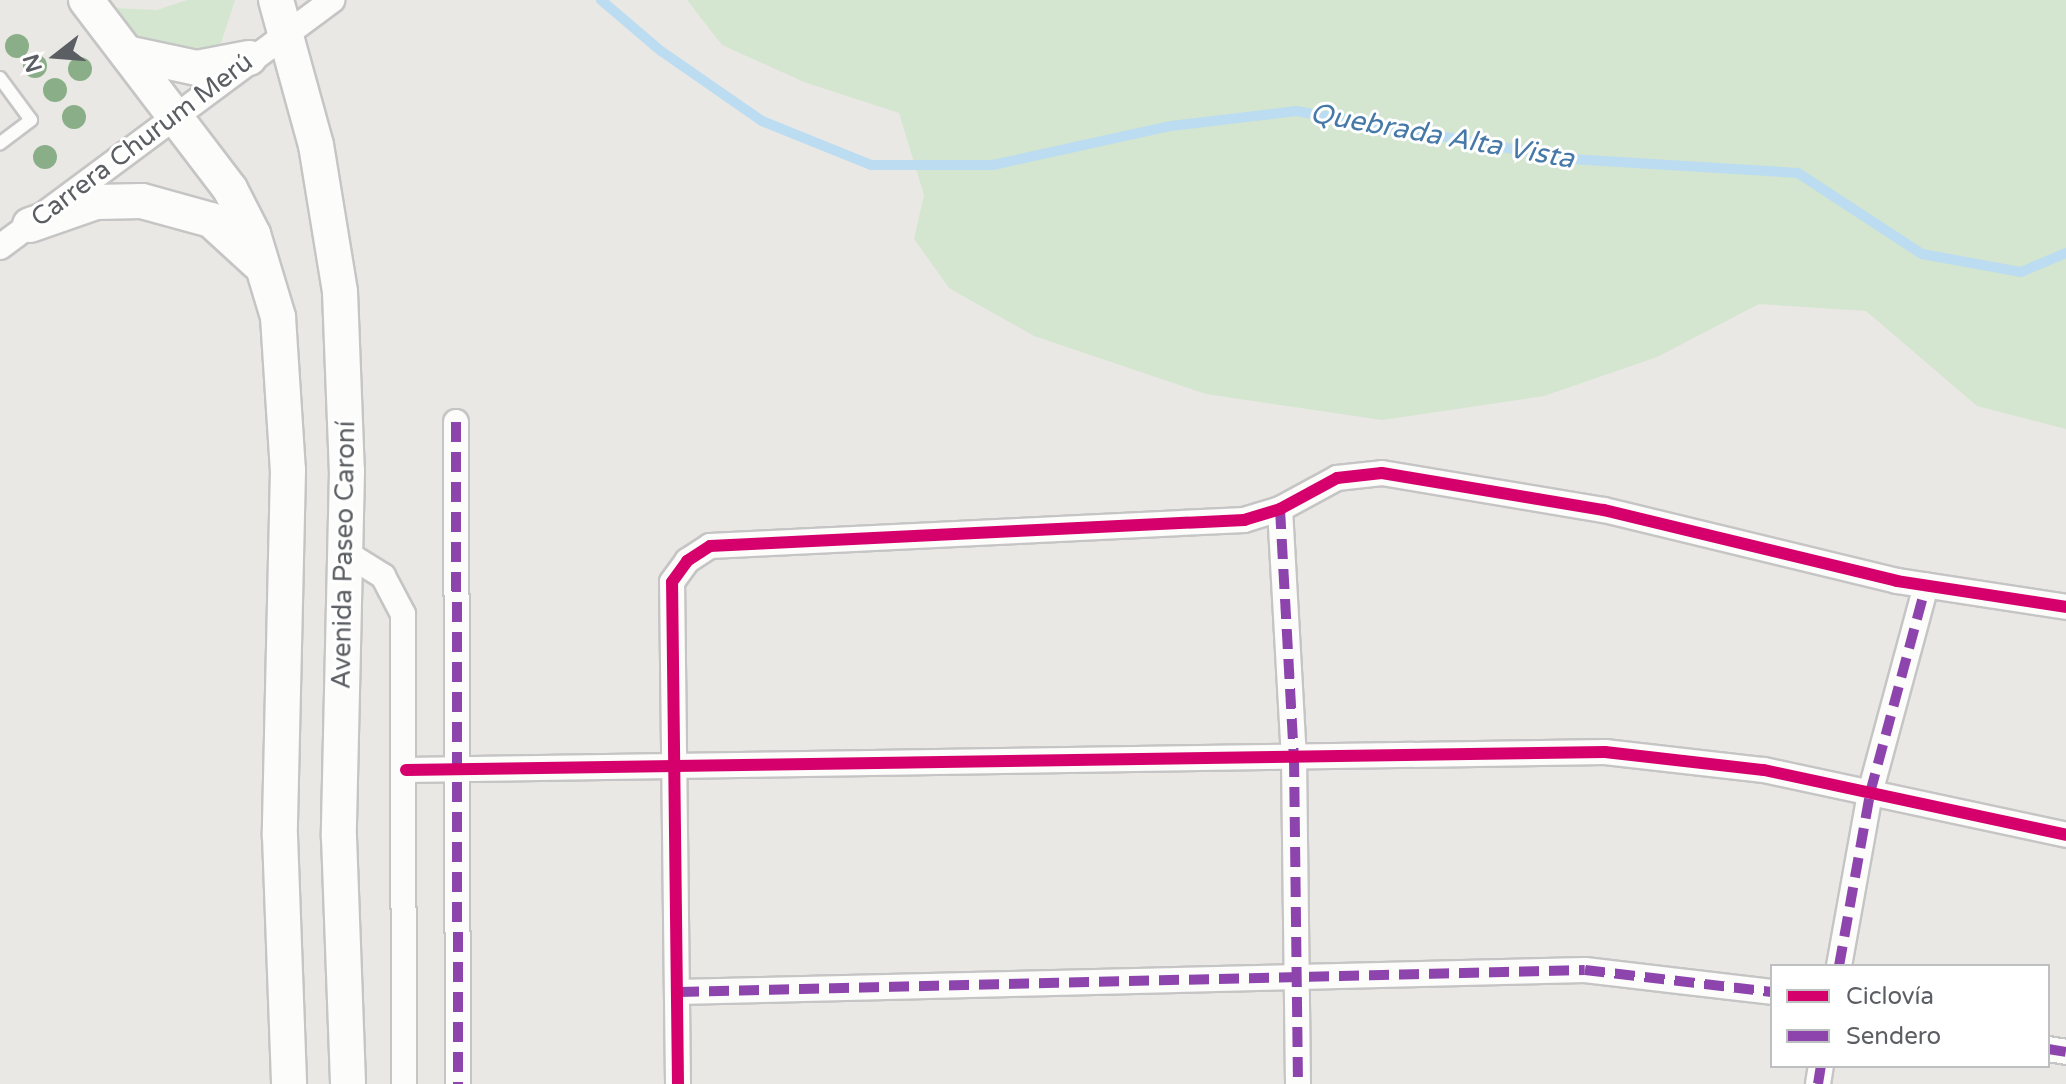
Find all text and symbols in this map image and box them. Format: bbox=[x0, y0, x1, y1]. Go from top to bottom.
north arrow bbox=[16, 16, 96, 96]
street label: Carrera Churum Merú bbox=[25, 46, 259, 234]
text: N bbox=[18, 51, 48, 75]
water label: Quebrada Alta Vista bbox=[1307, 96, 1577, 176]
street label: Avenida Paseo Caroní bbox=[326, 421, 362, 689]
legend bbox=[1770, 964, 2050, 1068]
text: Ciclovía bbox=[1846, 982, 1934, 1011]
text: Sendero bbox=[1846, 1022, 1941, 1051]

